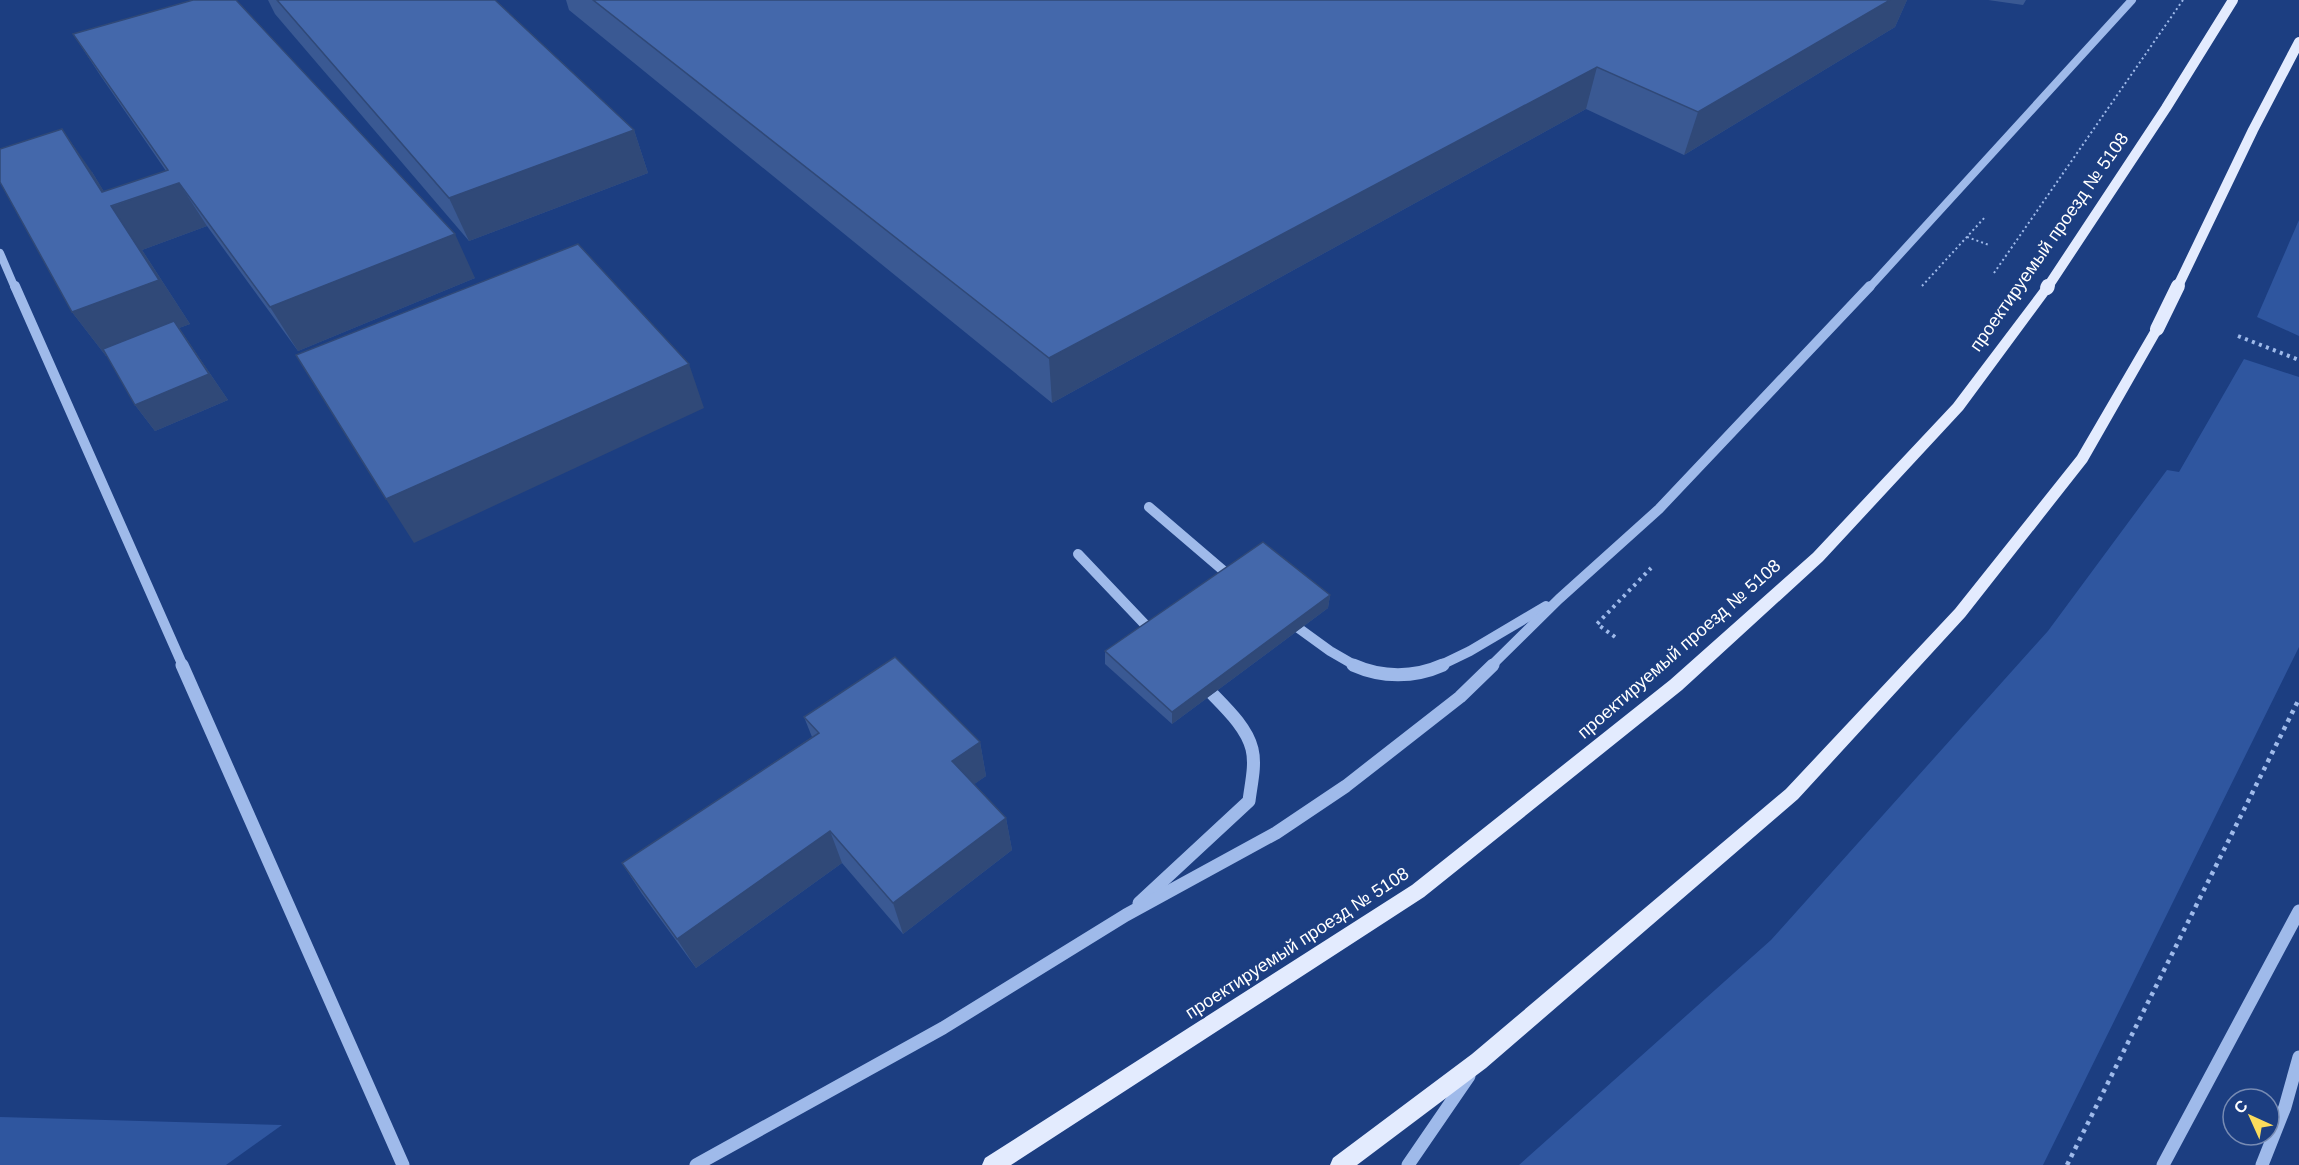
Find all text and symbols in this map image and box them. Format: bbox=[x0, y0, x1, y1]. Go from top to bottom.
street label: проектируемый проезд № 5108 bbox=[1966, 129, 2132, 355]
street label: проектируемый проезд № 5108 bbox=[1573, 555, 1785, 743]
street label: проектируемый проезд № 5108 bbox=[1182, 863, 1412, 1023]
north arrow bbox=[2221, 1087, 2281, 1147]
text: С bbox=[2231, 1096, 2251, 1117]

